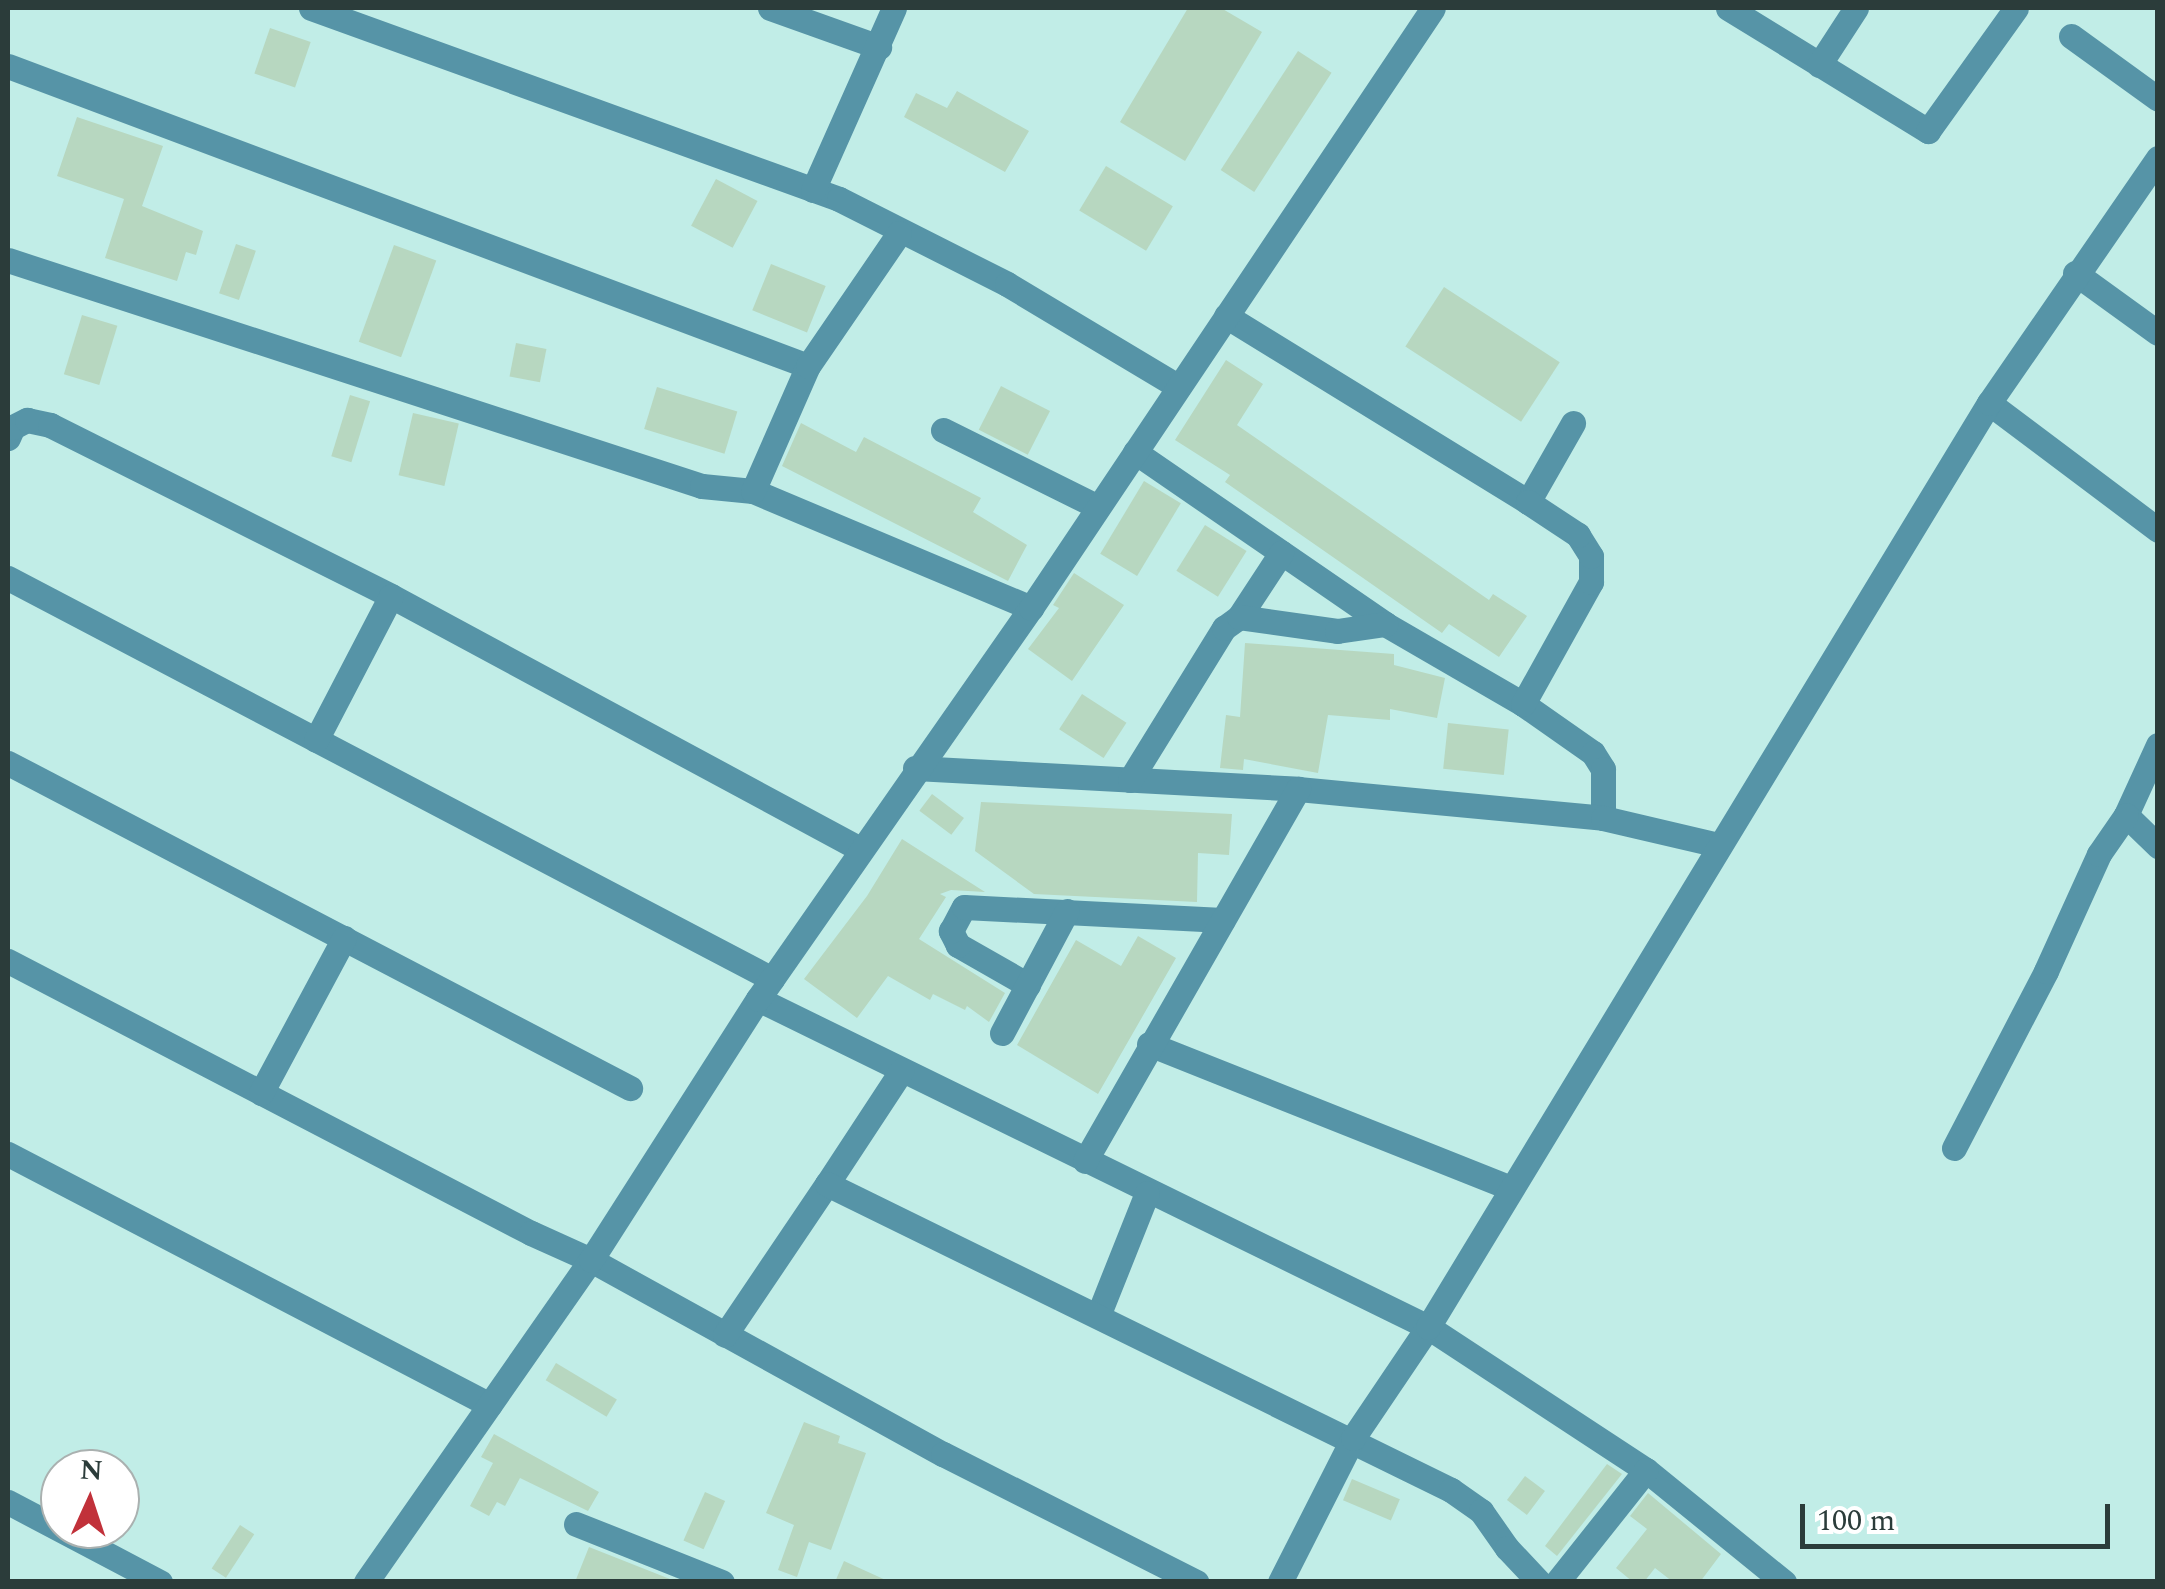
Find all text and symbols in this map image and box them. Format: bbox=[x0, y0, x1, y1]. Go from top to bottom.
text: N bbox=[79, 1448, 104, 1493]
north arrow bbox=[40, 1449, 140, 1549]
scale bar bbox=[1805, 1484, 2115, 1546]
text: 100 m bbox=[1817, 1498, 1895, 1544]

